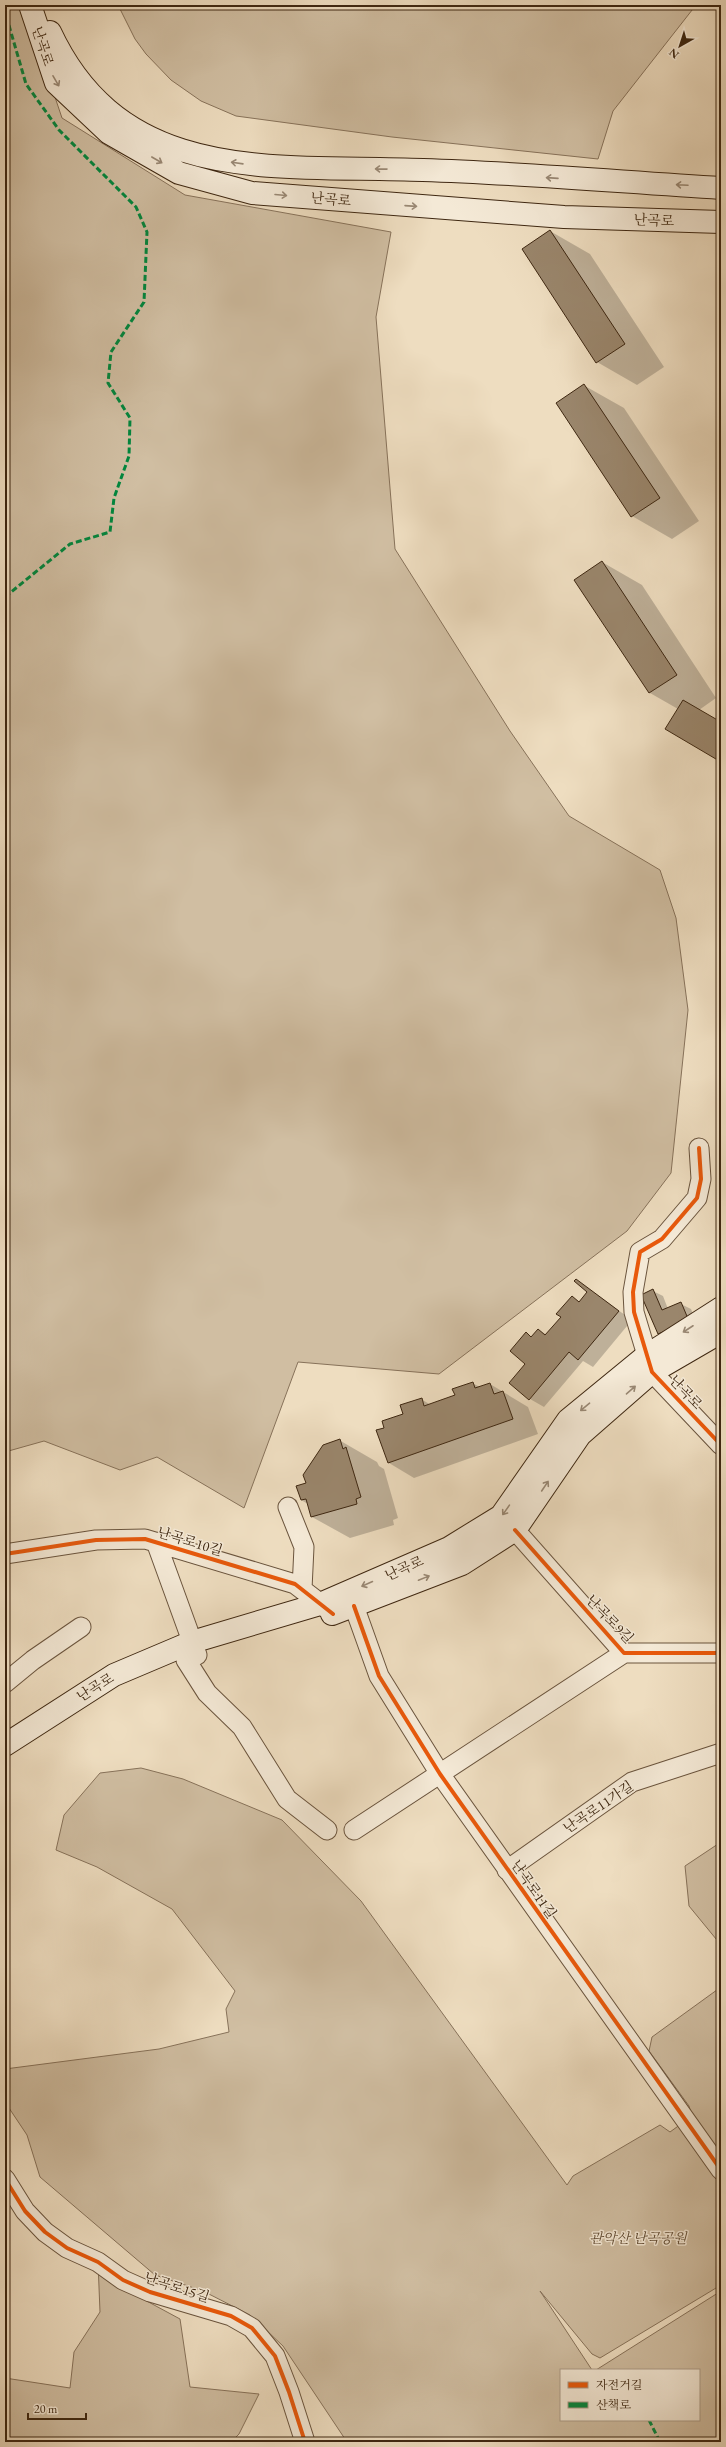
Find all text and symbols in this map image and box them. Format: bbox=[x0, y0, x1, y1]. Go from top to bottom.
street label: 난곡로 bbox=[28, 24, 58, 69]
north arrow bbox=[660, 26, 700, 66]
text: N bbox=[666, 45, 682, 62]
one-way arrow bbox=[53, 75, 61, 87]
one-way arrow bbox=[151, 157, 163, 165]
one-way arrow bbox=[231, 159, 244, 167]
one-way arrow bbox=[375, 165, 388, 173]
one-way arrow bbox=[546, 174, 559, 181]
one-way arrow bbox=[676, 182, 689, 189]
street label: 난곡로 bbox=[310, 188, 352, 210]
one-way arrow bbox=[274, 191, 287, 199]
one-way arrow bbox=[404, 202, 417, 209]
street label: 난곡로 bbox=[633, 210, 675, 230]
one-way arrow bbox=[683, 1325, 694, 1333]
street label: 난곡로 bbox=[666, 1371, 707, 1413]
one-way arrow bbox=[625, 1386, 636, 1395]
one-way arrow bbox=[579, 1403, 590, 1412]
one-way arrow bbox=[541, 1481, 549, 1492]
one-way arrow bbox=[501, 1504, 510, 1515]
street label: 난곡로10길 bbox=[155, 1523, 225, 1559]
street label: 난곡로 bbox=[382, 1551, 427, 1584]
one-way arrow bbox=[418, 1574, 430, 1582]
one-way arrow bbox=[362, 1581, 374, 1588]
street label: 난곡로9길 bbox=[582, 1591, 638, 1647]
street label: 난곡로 bbox=[73, 1668, 117, 1705]
street label: 난곡로11가길 bbox=[559, 1777, 637, 1837]
street label: 난곡로11길 bbox=[507, 1856, 561, 1922]
park label: 관악산 난곡공원 bbox=[589, 2229, 688, 2247]
street label: 난곡로15길 bbox=[142, 2268, 212, 2306]
legend bbox=[560, 2369, 700, 2421]
text: 자전거길 bbox=[596, 2377, 642, 2393]
scale bar bbox=[28, 2395, 86, 2421]
text: 산책로 bbox=[596, 2397, 631, 2413]
text: 20 m bbox=[34, 2401, 58, 2417]

